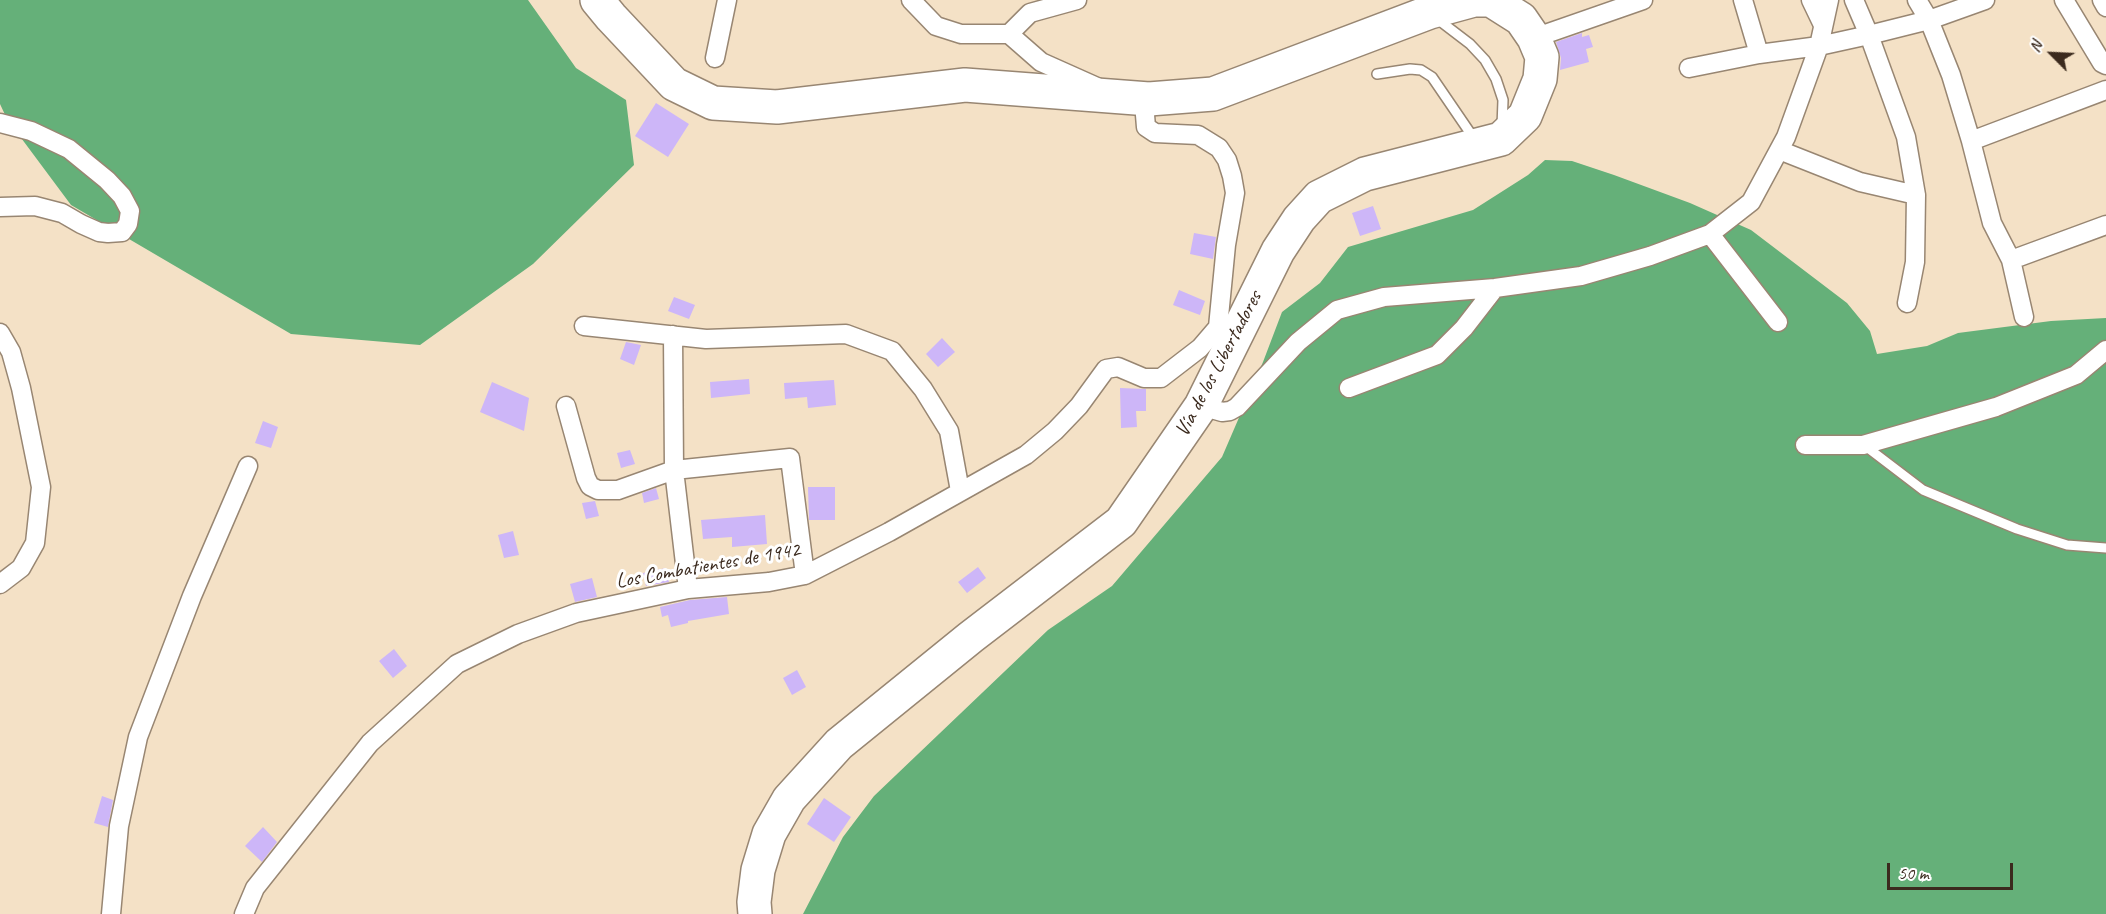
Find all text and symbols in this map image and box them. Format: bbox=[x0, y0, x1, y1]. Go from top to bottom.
north arrow bbox=[2022, 24, 2082, 84]
text: N bbox=[2024, 38, 2047, 55]
street label: Vía de los Libertadores bbox=[1170, 287, 1268, 441]
street label: Los Combatientes de 1942 bbox=[614, 537, 802, 595]
scale bar bbox=[1890, 851, 2016, 889]
text: 50 m bbox=[1898, 862, 1929, 884]

